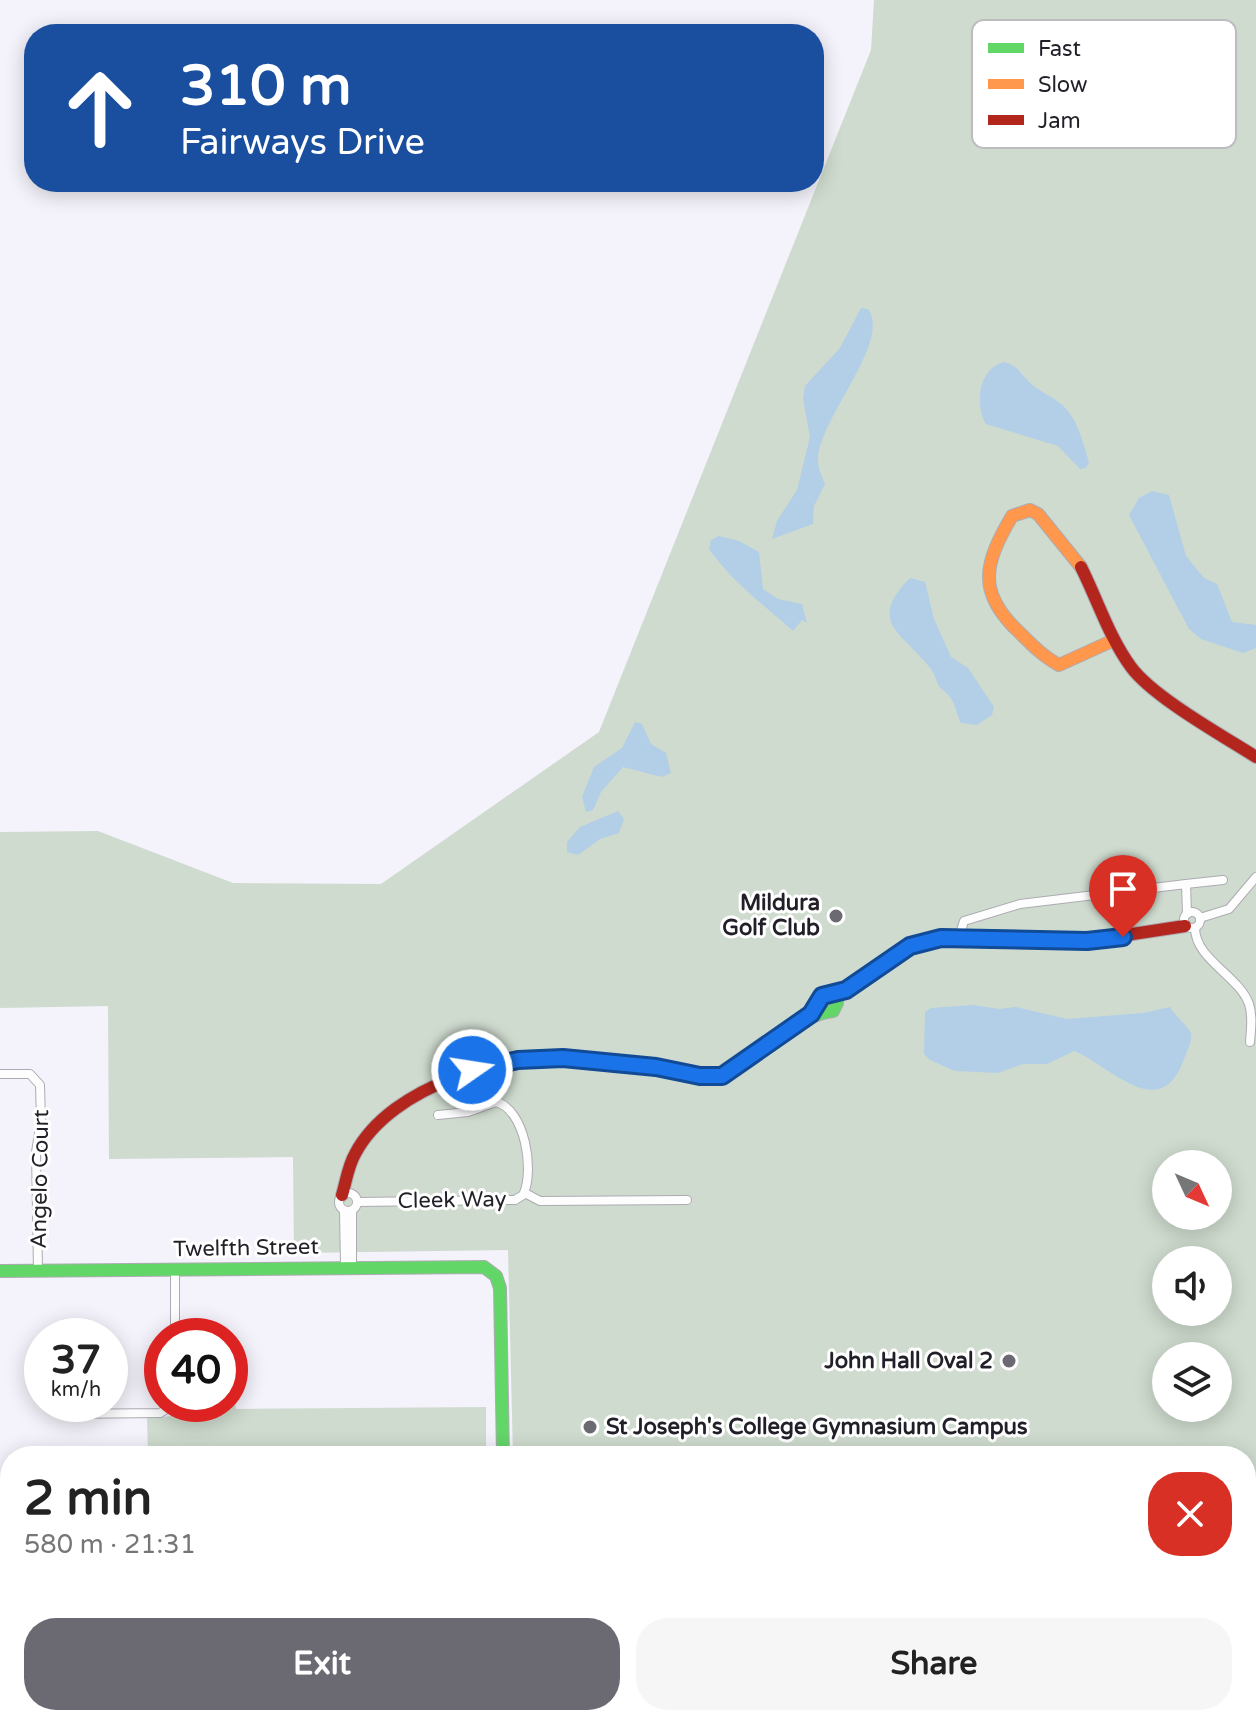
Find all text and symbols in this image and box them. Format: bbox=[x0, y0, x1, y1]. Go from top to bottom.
legend bbox=[972, 20, 1236, 148]
text: Fast bbox=[1038, 36, 1081, 62]
text: 310 m bbox=[180, 53, 351, 120]
icon: ahead bbox=[48, 56, 152, 160]
text: Slow bbox=[1038, 72, 1088, 98]
text: Jam bbox=[1038, 108, 1081, 134]
text: Fairways Drive bbox=[180, 121, 425, 164]
pin bbox=[1089, 855, 1157, 937]
icon: arrive bbox=[1101, 867, 1145, 911]
place label: Mildura Golf Club bbox=[722, 890, 820, 941]
marker: Mildura Golf Club bbox=[827, 907, 845, 925]
position arrow bbox=[430, 1028, 514, 1112]
street label: Angelo Court bbox=[26, 1109, 54, 1249]
north arrow bbox=[1152, 1150, 1232, 1230]
map controls bbox=[1152, 1150, 1232, 1422]
street label: Cleek Way bbox=[397, 1186, 507, 1214]
street label: Twelfth Street bbox=[173, 1234, 319, 1262]
button: sound bbox=[1152, 1246, 1232, 1326]
speed limit sign: 40 bbox=[144, 1318, 248, 1422]
text: 37 bbox=[51, 1336, 101, 1384]
button: layers bbox=[1152, 1342, 1232, 1422]
place label: John Hall Oval 2 bbox=[823, 1348, 993, 1374]
marker: John Hall Oval 2 bbox=[1000, 1352, 1018, 1370]
text: km/h bbox=[51, 1378, 101, 1402]
place label: St Joseph's College Gymnasium Campus bbox=[606, 1414, 1028, 1440]
marker: St Joseph's College Gymnasium Campus bbox=[581, 1418, 599, 1436]
text: 2 min bbox=[24, 1470, 152, 1528]
button: close bbox=[1148, 1472, 1232, 1556]
text: 580 m · 21:31 bbox=[24, 1529, 196, 1560]
button: Exit bbox=[24, 1618, 620, 1710]
button: Share bbox=[636, 1618, 1232, 1710]

